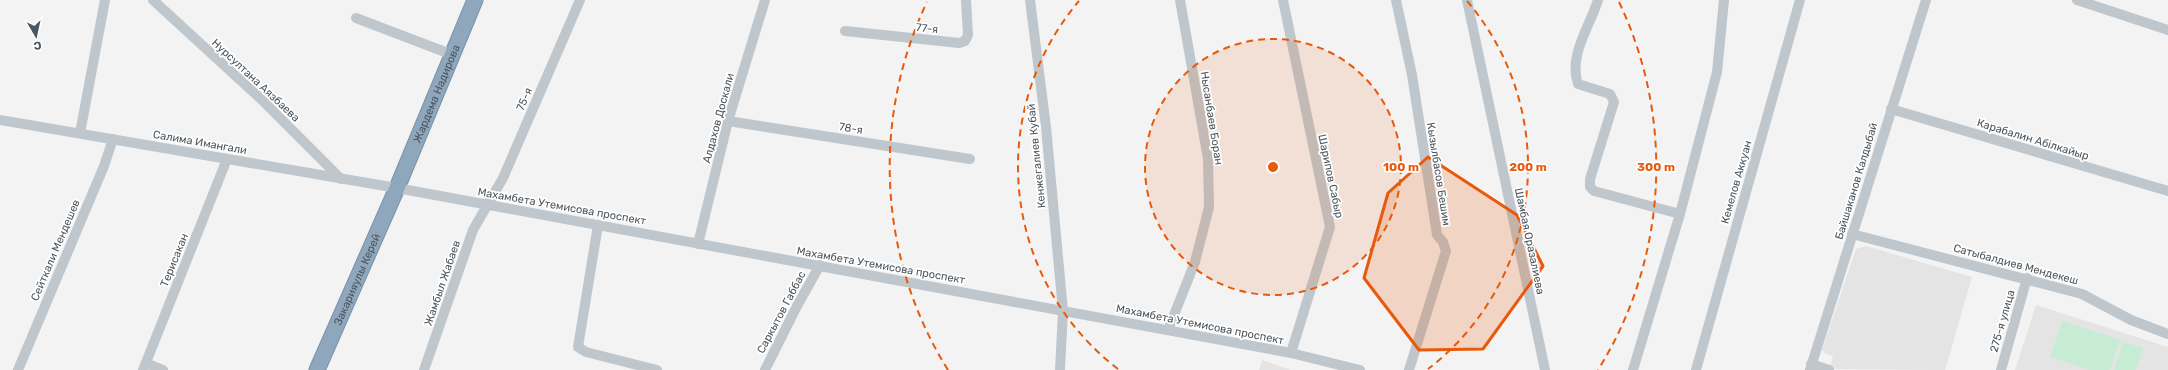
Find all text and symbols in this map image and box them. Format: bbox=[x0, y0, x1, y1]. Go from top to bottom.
north arrow bbox=[16, 16, 56, 56]
street label: 77-я bbox=[915, 21, 939, 36]
street label: Нурсултана Аязбаева bbox=[209, 36, 302, 125]
text: С bbox=[32, 38, 42, 52]
street label: Жардема Надирова bbox=[410, 43, 463, 145]
street label: Нысанбаев Боран bbox=[1198, 70, 1225, 166]
street label: Алдахов Доскали bbox=[700, 72, 737, 165]
street label: 75-я bbox=[514, 86, 535, 113]
street label: Кенжегалиев Кубай bbox=[1025, 103, 1048, 209]
street label: Карабалин Абілкайыр bbox=[1975, 116, 2090, 163]
street label: 78-я bbox=[838, 120, 864, 137]
street label: Байшаканов Калдыбай bbox=[1833, 121, 1880, 241]
street label: Кызылбасов Бешим bbox=[1424, 122, 1453, 227]
street label: Салима Имангали bbox=[152, 128, 248, 157]
street label: Шарипов Сабыр bbox=[1315, 133, 1346, 219]
street label: Кемелов Аккуан bbox=[1718, 139, 1755, 225]
centre of rings bbox=[1266, 160, 1280, 174]
text: 100 m bbox=[1383, 160, 1419, 174]
text: 200 m bbox=[1509, 160, 1547, 174]
text: 300 m bbox=[1637, 160, 1675, 174]
street label: Махамбета Утемисова проспект bbox=[477, 185, 647, 228]
street label: Шамбая Оразалиева bbox=[1512, 187, 1547, 296]
street label: Сейткали Мендешев bbox=[28, 198, 83, 303]
street label: Терисакан bbox=[158, 232, 191, 289]
street label: Закарияулы Керей bbox=[331, 232, 383, 328]
street label: Жамбыл Жабаев bbox=[422, 239, 463, 328]
street label: Сатыбалдиев Мендекеш bbox=[1952, 242, 2080, 287]
street label: Махамбета Утемисова проспект bbox=[796, 244, 966, 287]
street label: Саркытов Габбас bbox=[754, 269, 809, 356]
street label: 275-я улица bbox=[1987, 288, 2018, 354]
street label: Махамбета Утемисова проспект bbox=[1115, 302, 1285, 347]

